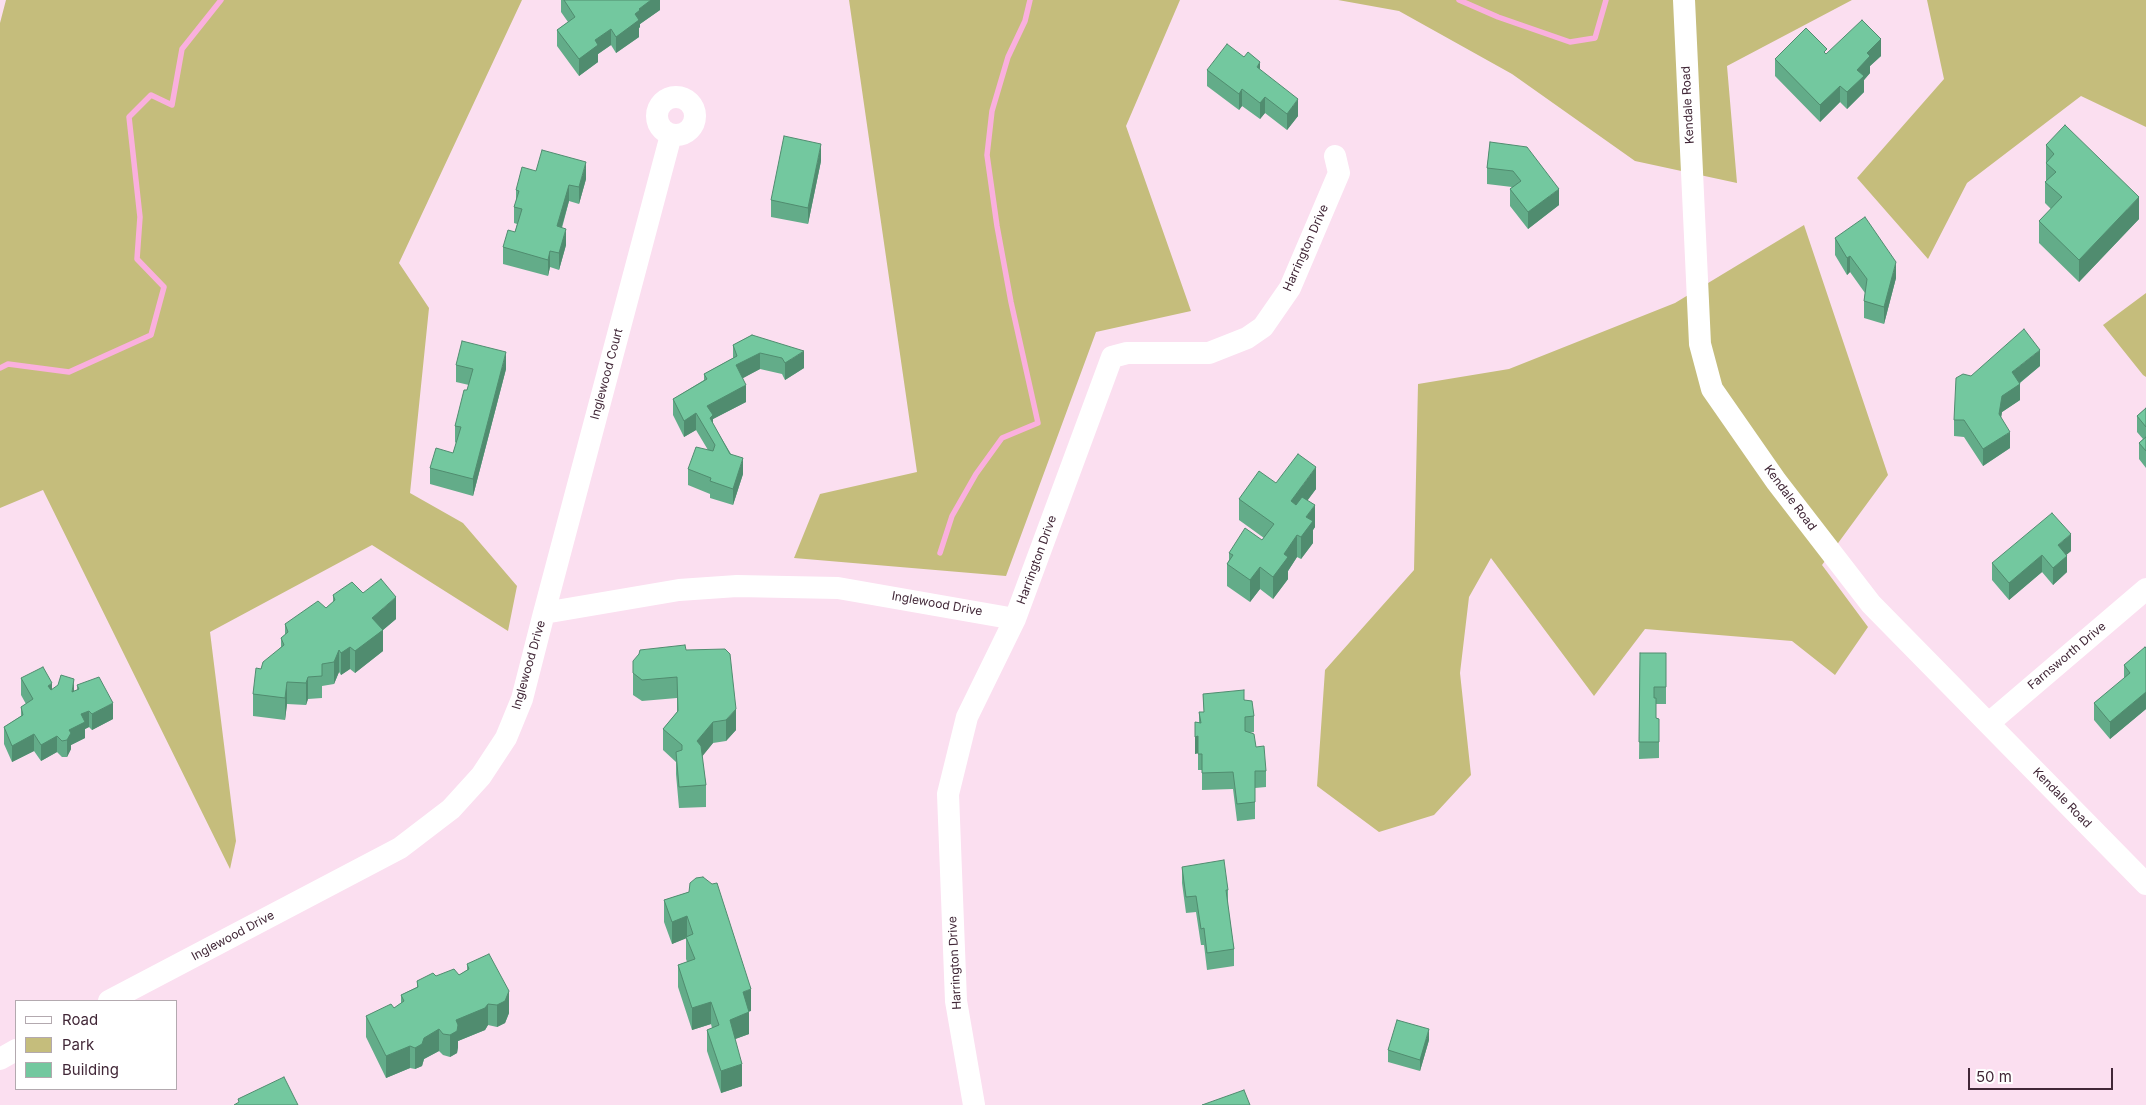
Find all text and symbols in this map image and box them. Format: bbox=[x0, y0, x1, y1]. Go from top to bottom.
street label: Kendale Road bbox=[1679, 66, 1697, 144]
street label: Harrington Drive bbox=[1280, 202, 1332, 294]
street label: Inglewood Court bbox=[588, 327, 626, 421]
street label: Kendale Road bbox=[1761, 463, 1819, 533]
street label: Harrington Drive bbox=[1014, 514, 1060, 606]
street label: Inglewood Drive bbox=[891, 589, 983, 619]
street label: Inglewood Drive bbox=[509, 619, 549, 711]
street label: Farnsworth Drive bbox=[2025, 619, 2109, 693]
street label: Kendale Road bbox=[2030, 765, 2094, 831]
street label: Inglewood Drive bbox=[189, 908, 277, 964]
street label: Harrington Drive bbox=[945, 916, 965, 1010]
legend bbox=[15, 1000, 178, 1090]
text: Road bbox=[62, 1010, 98, 1029]
text: Park bbox=[62, 1035, 94, 1054]
scale bar bbox=[1971, 1058, 2116, 1090]
text: Building bbox=[62, 1060, 119, 1079]
text: 50 m bbox=[1976, 1067, 2012, 1086]

